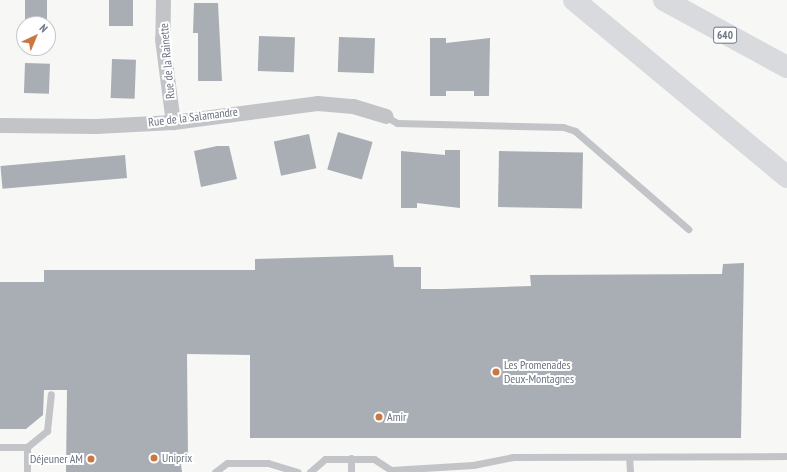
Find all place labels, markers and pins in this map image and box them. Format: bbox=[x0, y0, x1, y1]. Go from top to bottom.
place label: Les Promenades Deux-Montagnes bbox=[504, 358, 574, 386]
marker: Les Promenades Deux-Montagnes bbox=[491, 367, 501, 377]
place label: Amir bbox=[387, 410, 406, 424]
marker: Amir bbox=[374, 412, 384, 422]
place label: Uniprix bbox=[162, 451, 192, 465]
place label: Déjeuner AM bbox=[30, 452, 83, 466]
marker: Uniprix bbox=[149, 453, 159, 463]
marker: Déjeuner AM bbox=[86, 454, 96, 464]

